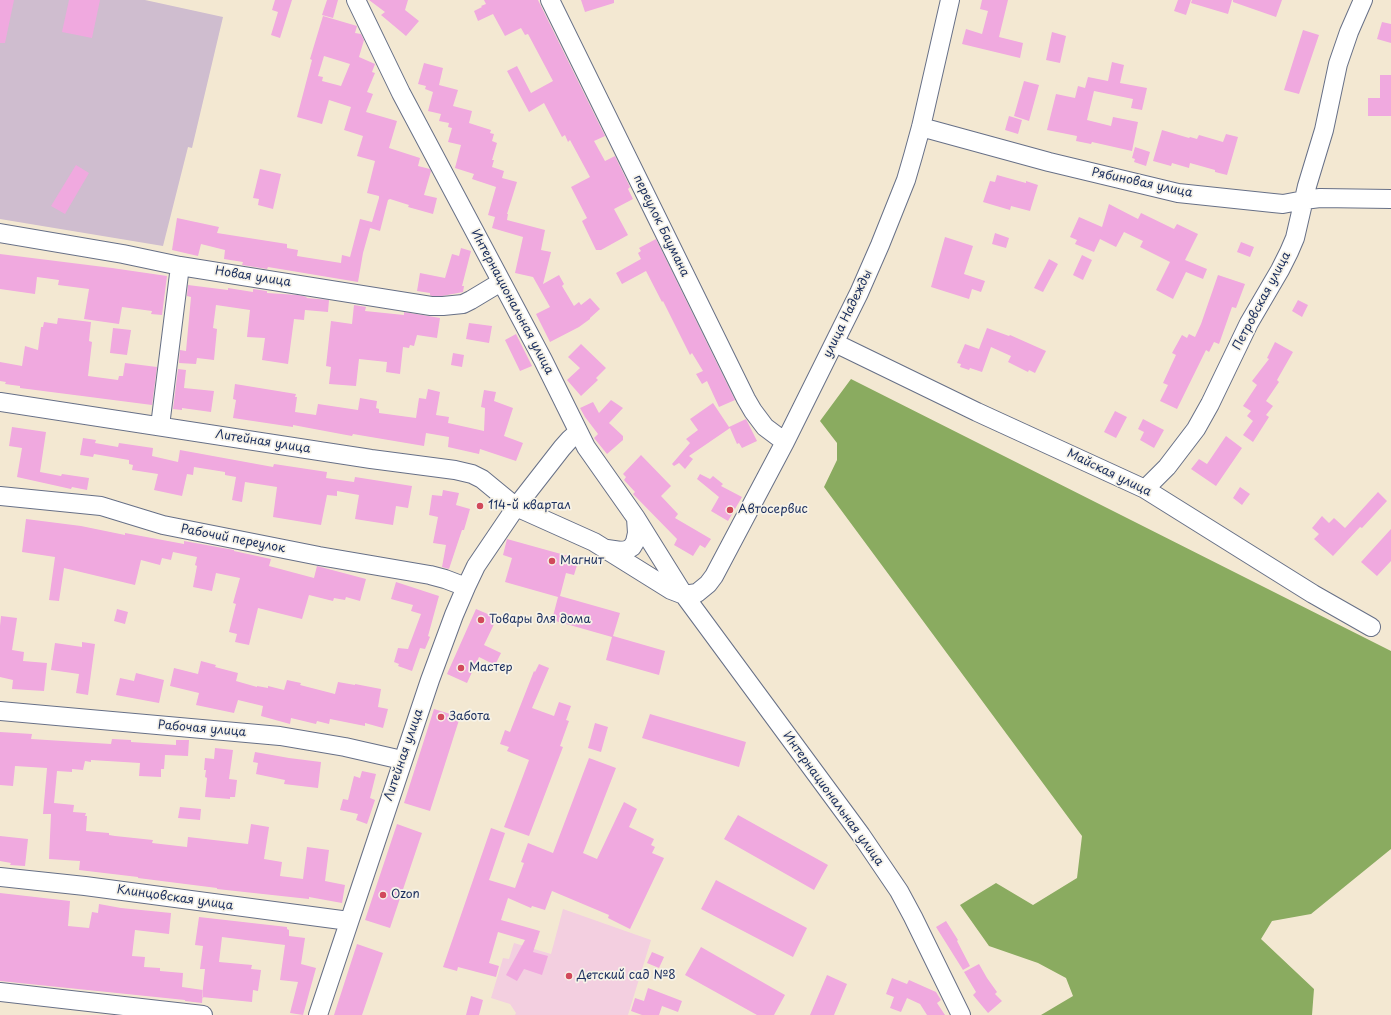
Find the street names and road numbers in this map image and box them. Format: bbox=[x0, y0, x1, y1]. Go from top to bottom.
street label: Рябиновая улица bbox=[1090, 165, 1194, 201]
street label: переулок Баумана bbox=[630, 173, 692, 279]
street label: Интернациональная улица bbox=[468, 227, 556, 377]
street label: Петровская улица bbox=[1230, 249, 1294, 353]
street label: Новая улица bbox=[214, 264, 292, 290]
street label: улица Надежды bbox=[820, 268, 876, 360]
street label: Литейная улица bbox=[214, 427, 312, 457]
street label: Майская улица bbox=[1064, 446, 1154, 500]
street label: Рабочий переулок bbox=[180, 522, 286, 556]
street label: Литейная улица bbox=[382, 707, 426, 803]
street label: Рабочая улица bbox=[157, 718, 247, 740]
street label: Интернациональная улица bbox=[780, 729, 886, 869]
street label: Клинцовская улица bbox=[116, 883, 234, 913]

